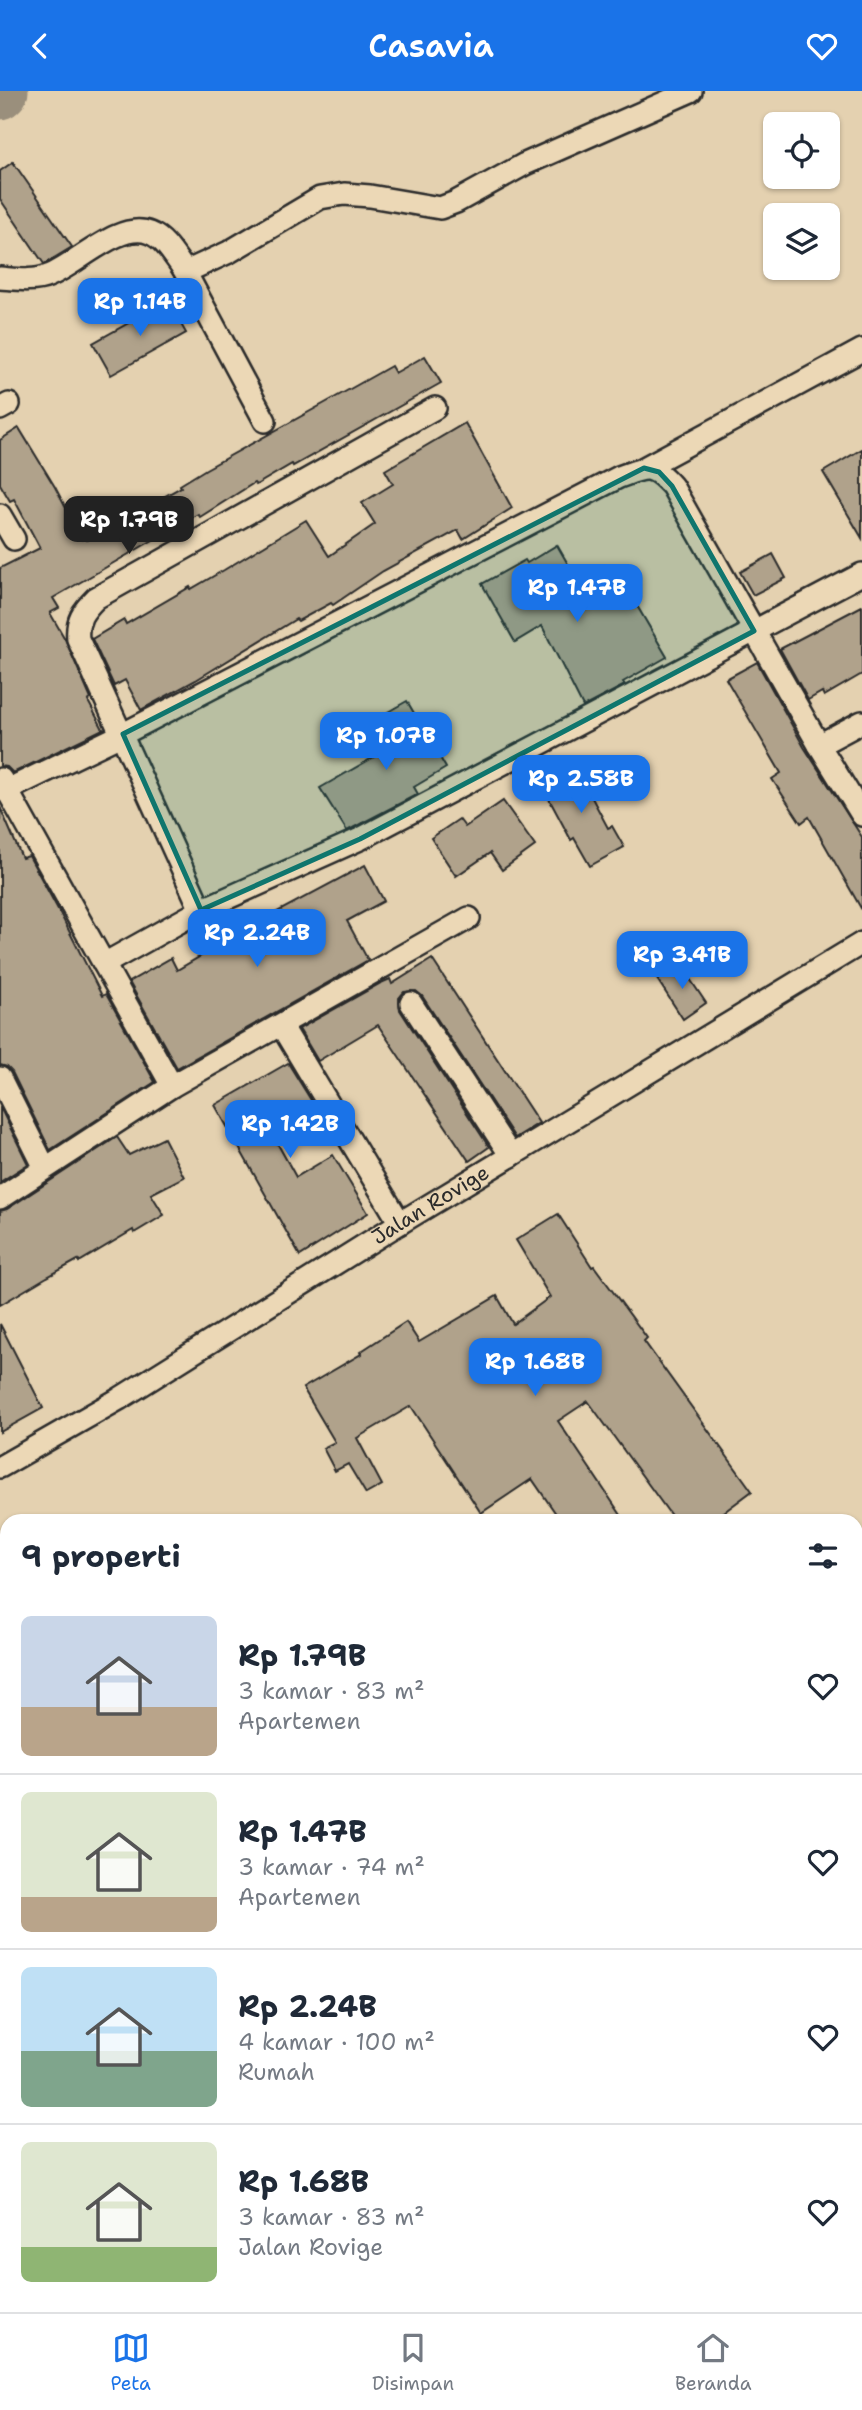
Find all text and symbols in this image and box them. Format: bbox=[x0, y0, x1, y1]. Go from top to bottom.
text: Casavia bbox=[368, 24, 494, 67]
icon: back bbox=[21, 27, 59, 65]
icon: heart bbox=[803, 27, 841, 65]
map controls bbox=[763, 112, 840, 280]
button: locate bbox=[763, 112, 840, 189]
button: layers bbox=[763, 203, 840, 280]
pin: Rp 1.14B bbox=[68, 279, 212, 338]
text: Rp 1.14B bbox=[94, 286, 186, 316]
pin: Rp 1.79B bbox=[57, 497, 201, 556]
text: Rp 1.79B bbox=[80, 504, 178, 534]
pin: Rp 1.47B bbox=[505, 565, 649, 624]
text: Rp 1.47B bbox=[528, 572, 626, 602]
pin: Rp 1.07B bbox=[314, 713, 458, 772]
text: Rp 1.07B bbox=[336, 720, 436, 750]
pin: Rp 2.58B bbox=[509, 755, 653, 815]
text: Rp 2.58B bbox=[528, 763, 634, 793]
pin: Rp 2.24B bbox=[185, 909, 329, 969]
text: Rp 2.24B bbox=[204, 917, 310, 947]
pin: Rp 3.41B bbox=[610, 932, 754, 991]
text: Rp 3.41B bbox=[633, 939, 731, 969]
pin: Rp 1.42B bbox=[218, 1101, 362, 1160]
text: Rp 1.42B bbox=[241, 1108, 339, 1138]
street label: Jalan Rovige bbox=[366, 1158, 494, 1251]
pin: Rp 1.68B bbox=[463, 1339, 607, 1398]
text: Rp 1.68B bbox=[485, 1346, 585, 1376]
text: 9 properti bbox=[21, 1536, 181, 1577]
icon: filters bbox=[804, 1537, 842, 1575]
text: Rp 1.79B bbox=[238, 1635, 366, 1676]
icon: home bbox=[77, 1644, 161, 1728]
icon: heart bbox=[804, 1667, 842, 1705]
text: 3 kamar · 83 m² bbox=[238, 1676, 425, 1706]
text: Apartemen bbox=[238, 1706, 361, 1736]
text: Rp 1.47B bbox=[238, 1811, 367, 1852]
icon: home bbox=[77, 1820, 161, 1904]
icon: heart bbox=[804, 1843, 842, 1881]
text: 3 kamar · 74 m² bbox=[238, 1852, 425, 1882]
text: Apartemen bbox=[238, 1882, 361, 1912]
text: Rp 2.24B bbox=[238, 1986, 377, 2027]
icon: home bbox=[77, 1995, 161, 2079]
icon: heart bbox=[804, 2018, 842, 2056]
text: 4 kamar · 100 m² bbox=[238, 2027, 435, 2057]
text: Rumah bbox=[238, 2057, 315, 2087]
text: Rp 1.68B bbox=[238, 2161, 369, 2202]
icon: home bbox=[77, 2170, 161, 2254]
icon: heart bbox=[804, 2193, 842, 2231]
text: 3 kamar · 83 m² bbox=[238, 2202, 425, 2232]
text: Jalan Rovige bbox=[238, 2232, 383, 2262]
tab: Peta bbox=[110, 2329, 151, 2396]
tab: Disimpan bbox=[372, 2329, 454, 2396]
tab: Beranda bbox=[675, 2329, 752, 2396]

